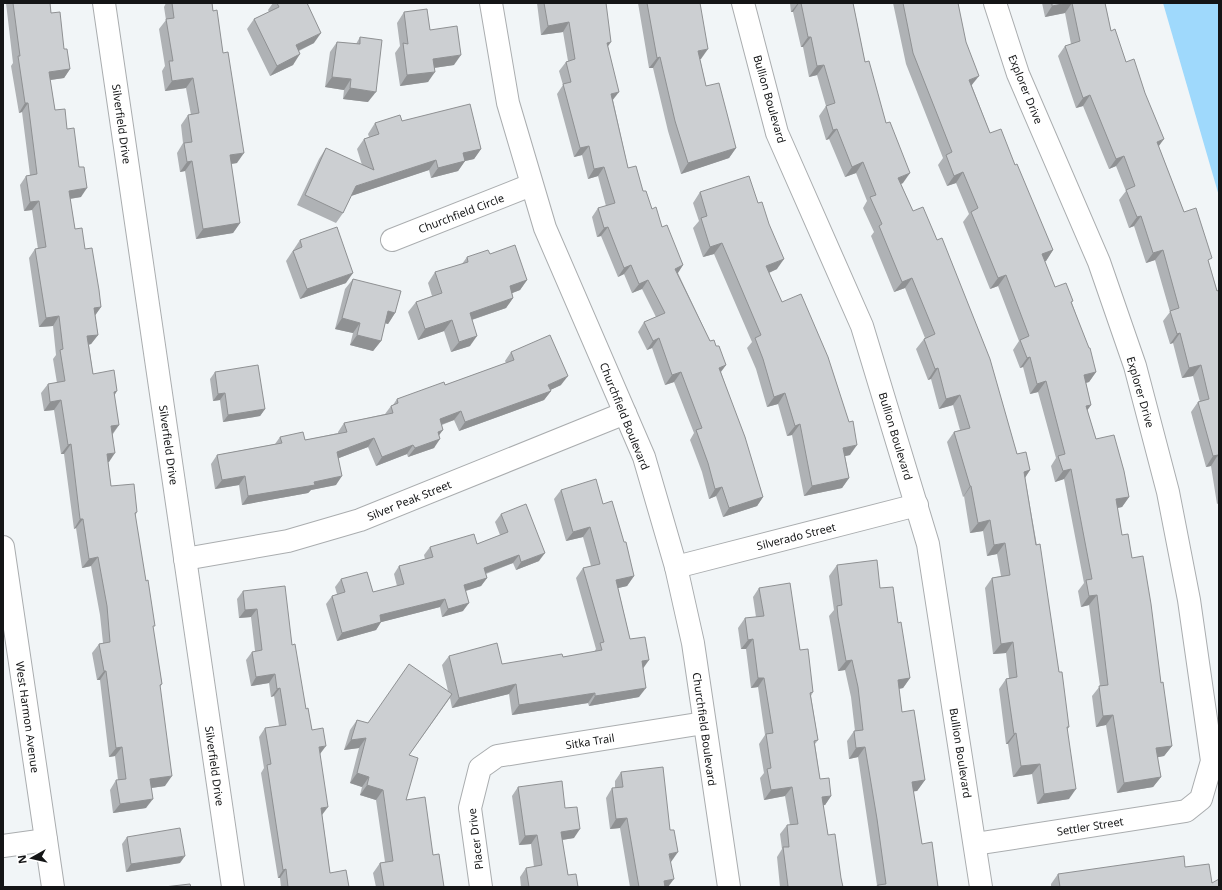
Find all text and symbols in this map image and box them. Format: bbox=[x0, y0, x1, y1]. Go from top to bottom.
street label: Explorer Drive bbox=[1005, 52, 1047, 126]
street label: Bullion Boulevard bbox=[750, 53, 790, 145]
street label: Silverfield Drive bbox=[109, 83, 135, 165]
street label: Churchfield Circle bbox=[416, 190, 506, 236]
street label: Explorer Drive bbox=[1124, 355, 1158, 429]
street label: Churchfield Boulevard bbox=[597, 360, 653, 472]
street label: Bullion Boulevard bbox=[876, 390, 916, 482]
street label: Silverfield Drive bbox=[156, 404, 182, 486]
street label: Silver Peak Street bbox=[365, 476, 453, 524]
street label: Silverado Street bbox=[755, 519, 837, 553]
street label: West Harmon Avenue bbox=[13, 660, 43, 774]
street label: Churchfield Boulevard bbox=[690, 671, 720, 787]
street label: Bullion Boulevard bbox=[946, 707, 976, 799]
street label: Silverfield Drive bbox=[202, 725, 228, 807]
street label: Sitka Trail bbox=[564, 730, 616, 752]
street label: Placer Drive bbox=[464, 807, 486, 871]
street label: Settler Street bbox=[1056, 813, 1124, 839]
north arrow bbox=[12, 838, 52, 878]
text: N bbox=[14, 854, 30, 865]

